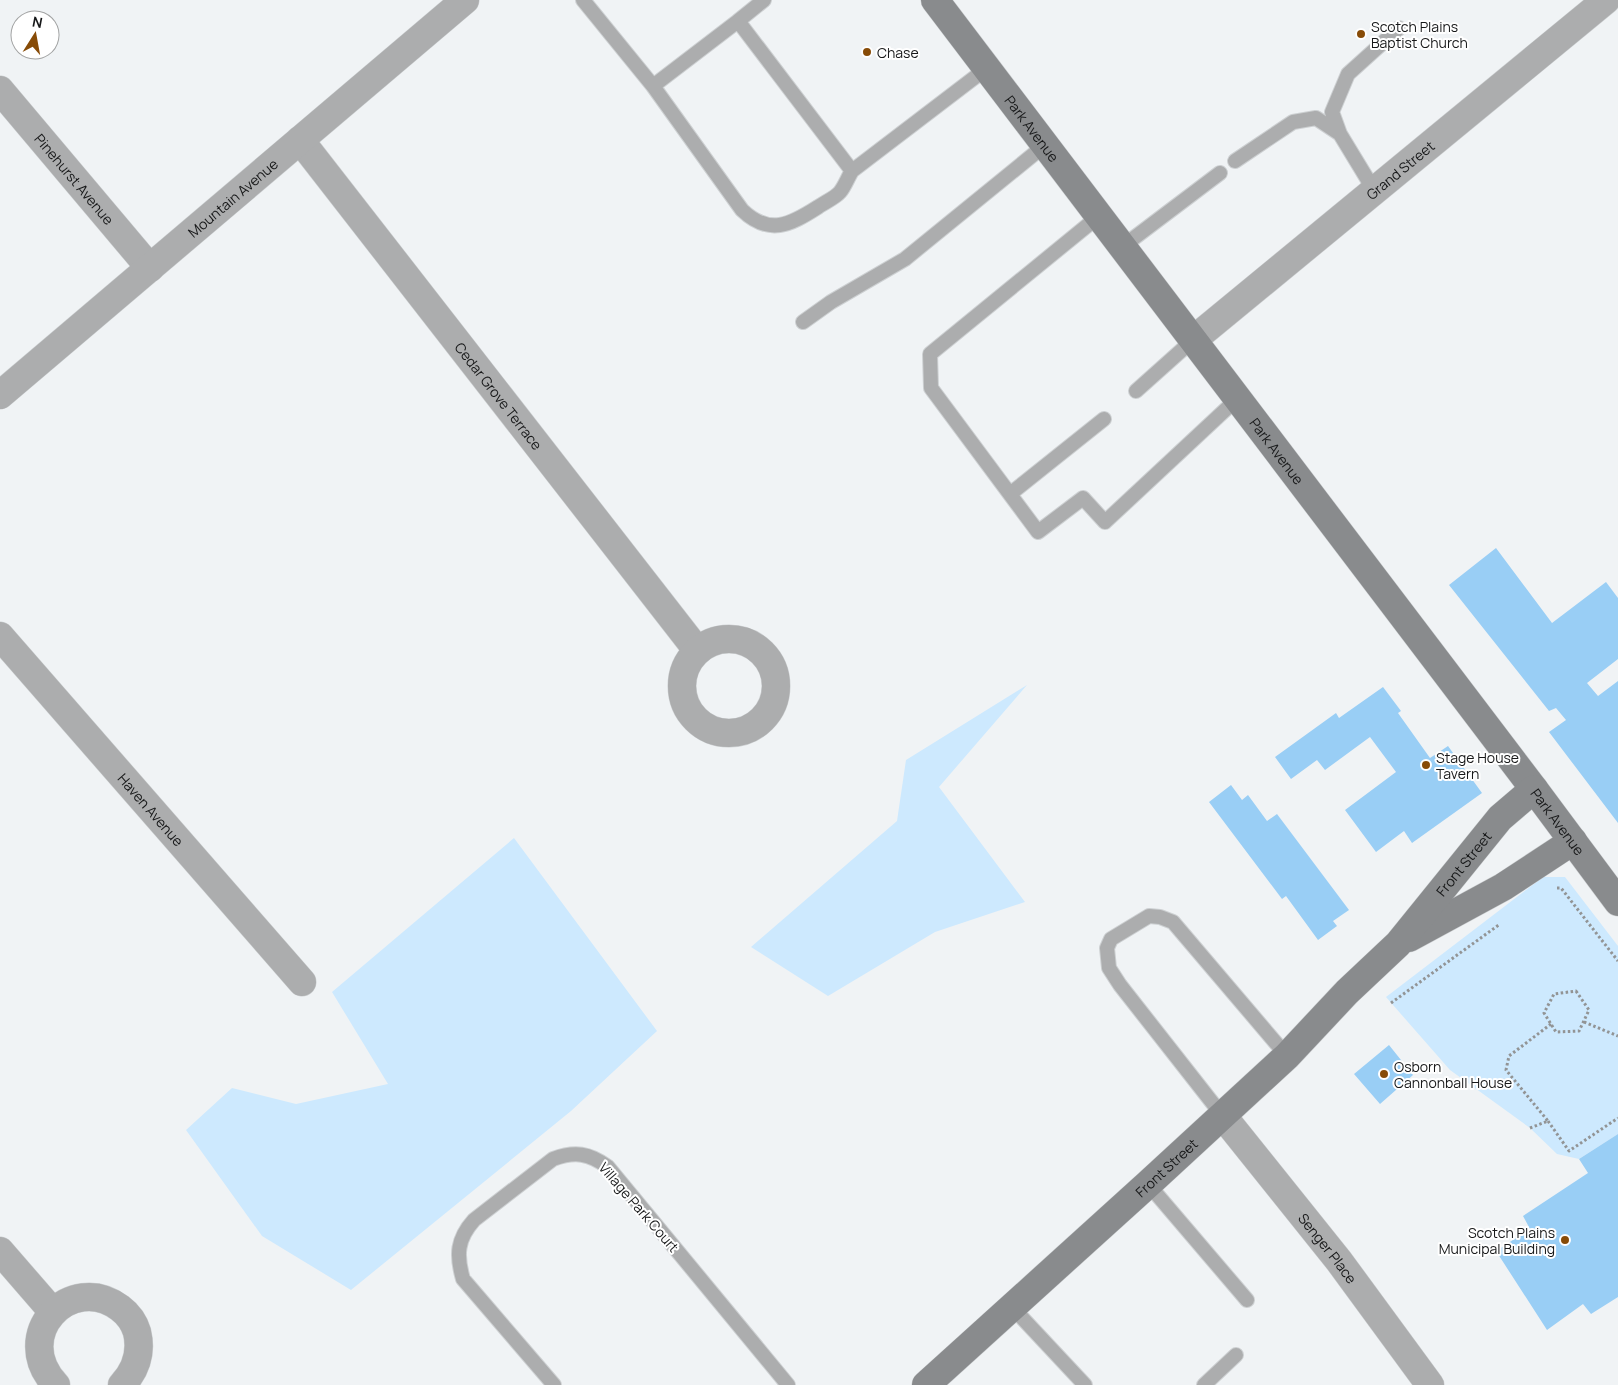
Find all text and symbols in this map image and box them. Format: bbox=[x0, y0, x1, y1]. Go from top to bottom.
north arrow bbox=[10, 10, 60, 60]
text: N bbox=[31, 11, 44, 32]
place label: Scotch Plains Baptist Church bbox=[1371, 17, 1468, 52]
marker: Scotch Plains Baptist Church bbox=[1355, 28, 1367, 40]
place label: Chase bbox=[877, 43, 919, 62]
marker: Chase bbox=[861, 46, 873, 58]
street label: Park Avenue bbox=[1001, 91, 1064, 165]
street label: Pinehurst Avenue bbox=[31, 129, 119, 228]
street label: Grand Street bbox=[1362, 136, 1438, 203]
street label: Mountain Avenue bbox=[183, 154, 281, 241]
street label: Cedar Grove Terrace bbox=[451, 338, 547, 453]
street label: Park Avenue bbox=[1246, 414, 1309, 488]
place label: Stage House Tavern bbox=[1436, 748, 1519, 783]
marker: Stage House Tavern bbox=[1420, 759, 1432, 771]
street label: Haven Avenue bbox=[114, 769, 188, 850]
street label: Park Avenue bbox=[1527, 784, 1589, 859]
street label: Front Street bbox=[1431, 827, 1496, 900]
place label: Osborn Cannonball House bbox=[1394, 1057, 1512, 1092]
marker: Osborn Cannonball House bbox=[1378, 1068, 1390, 1080]
street label: Front Street bbox=[1131, 1134, 1202, 1201]
street label: Village Park Court bbox=[595, 1158, 683, 1256]
street label: Senger Place bbox=[1294, 1209, 1362, 1287]
place label: Scotch Plains Municipal Building bbox=[1439, 1223, 1555, 1258]
marker: Scotch Plains Municipal Building bbox=[1559, 1234, 1571, 1246]

